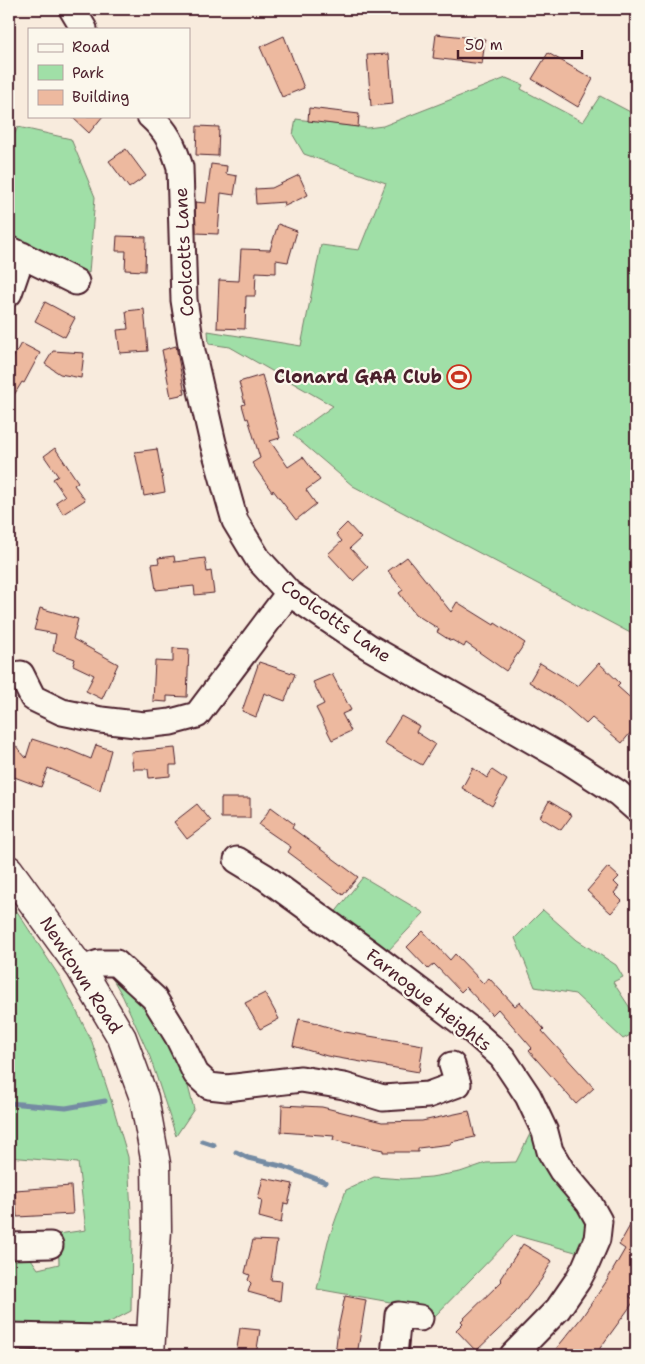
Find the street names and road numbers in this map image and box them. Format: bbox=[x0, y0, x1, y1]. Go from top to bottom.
street label: Coolcotts Lane bbox=[169, 187, 199, 317]
street label: Coolcotts Lane bbox=[276, 574, 396, 668]
street label: Newtown Road bbox=[34, 912, 128, 1038]
street label: Farnogue Heights bbox=[361, 943, 497, 1057]

